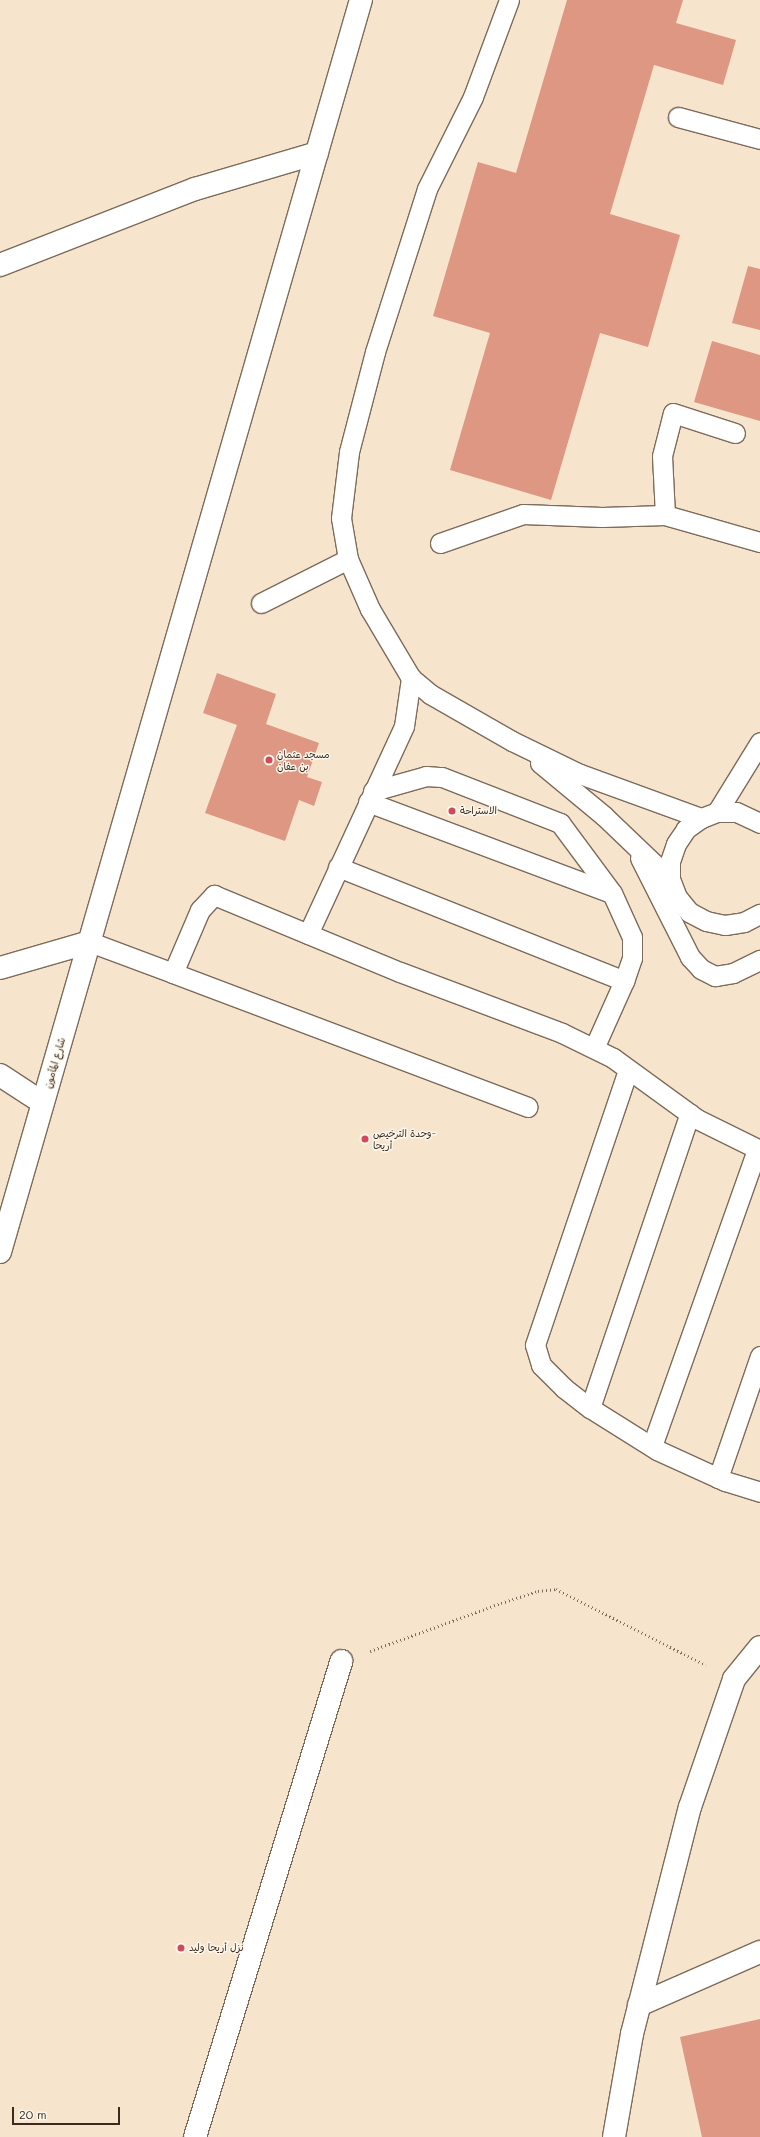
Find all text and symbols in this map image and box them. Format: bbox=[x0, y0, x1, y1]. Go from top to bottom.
place label: مسجد عثمان بن عفان bbox=[277, 748, 330, 772]
marker: مسجد عثمان بن عفان bbox=[264, 755, 274, 765]
place label: الاستراحة bbox=[460, 805, 497, 817]
marker: الاستراحة bbox=[447, 806, 457, 816]
street label: شارع المأمون bbox=[42, 1036, 68, 1090]
place label: وحدة الترخيص- أريحا bbox=[373, 1127, 436, 1150]
marker: وحدة الترخيص- أريحا bbox=[360, 1134, 370, 1144]
place label: نزل أريحا وليد bbox=[189, 1942, 244, 1954]
marker: نزل أريحا وليد bbox=[176, 1943, 186, 1953]
scale bar bbox=[14, 2099, 122, 2125]
text: 20 m bbox=[19, 2106, 47, 2122]

